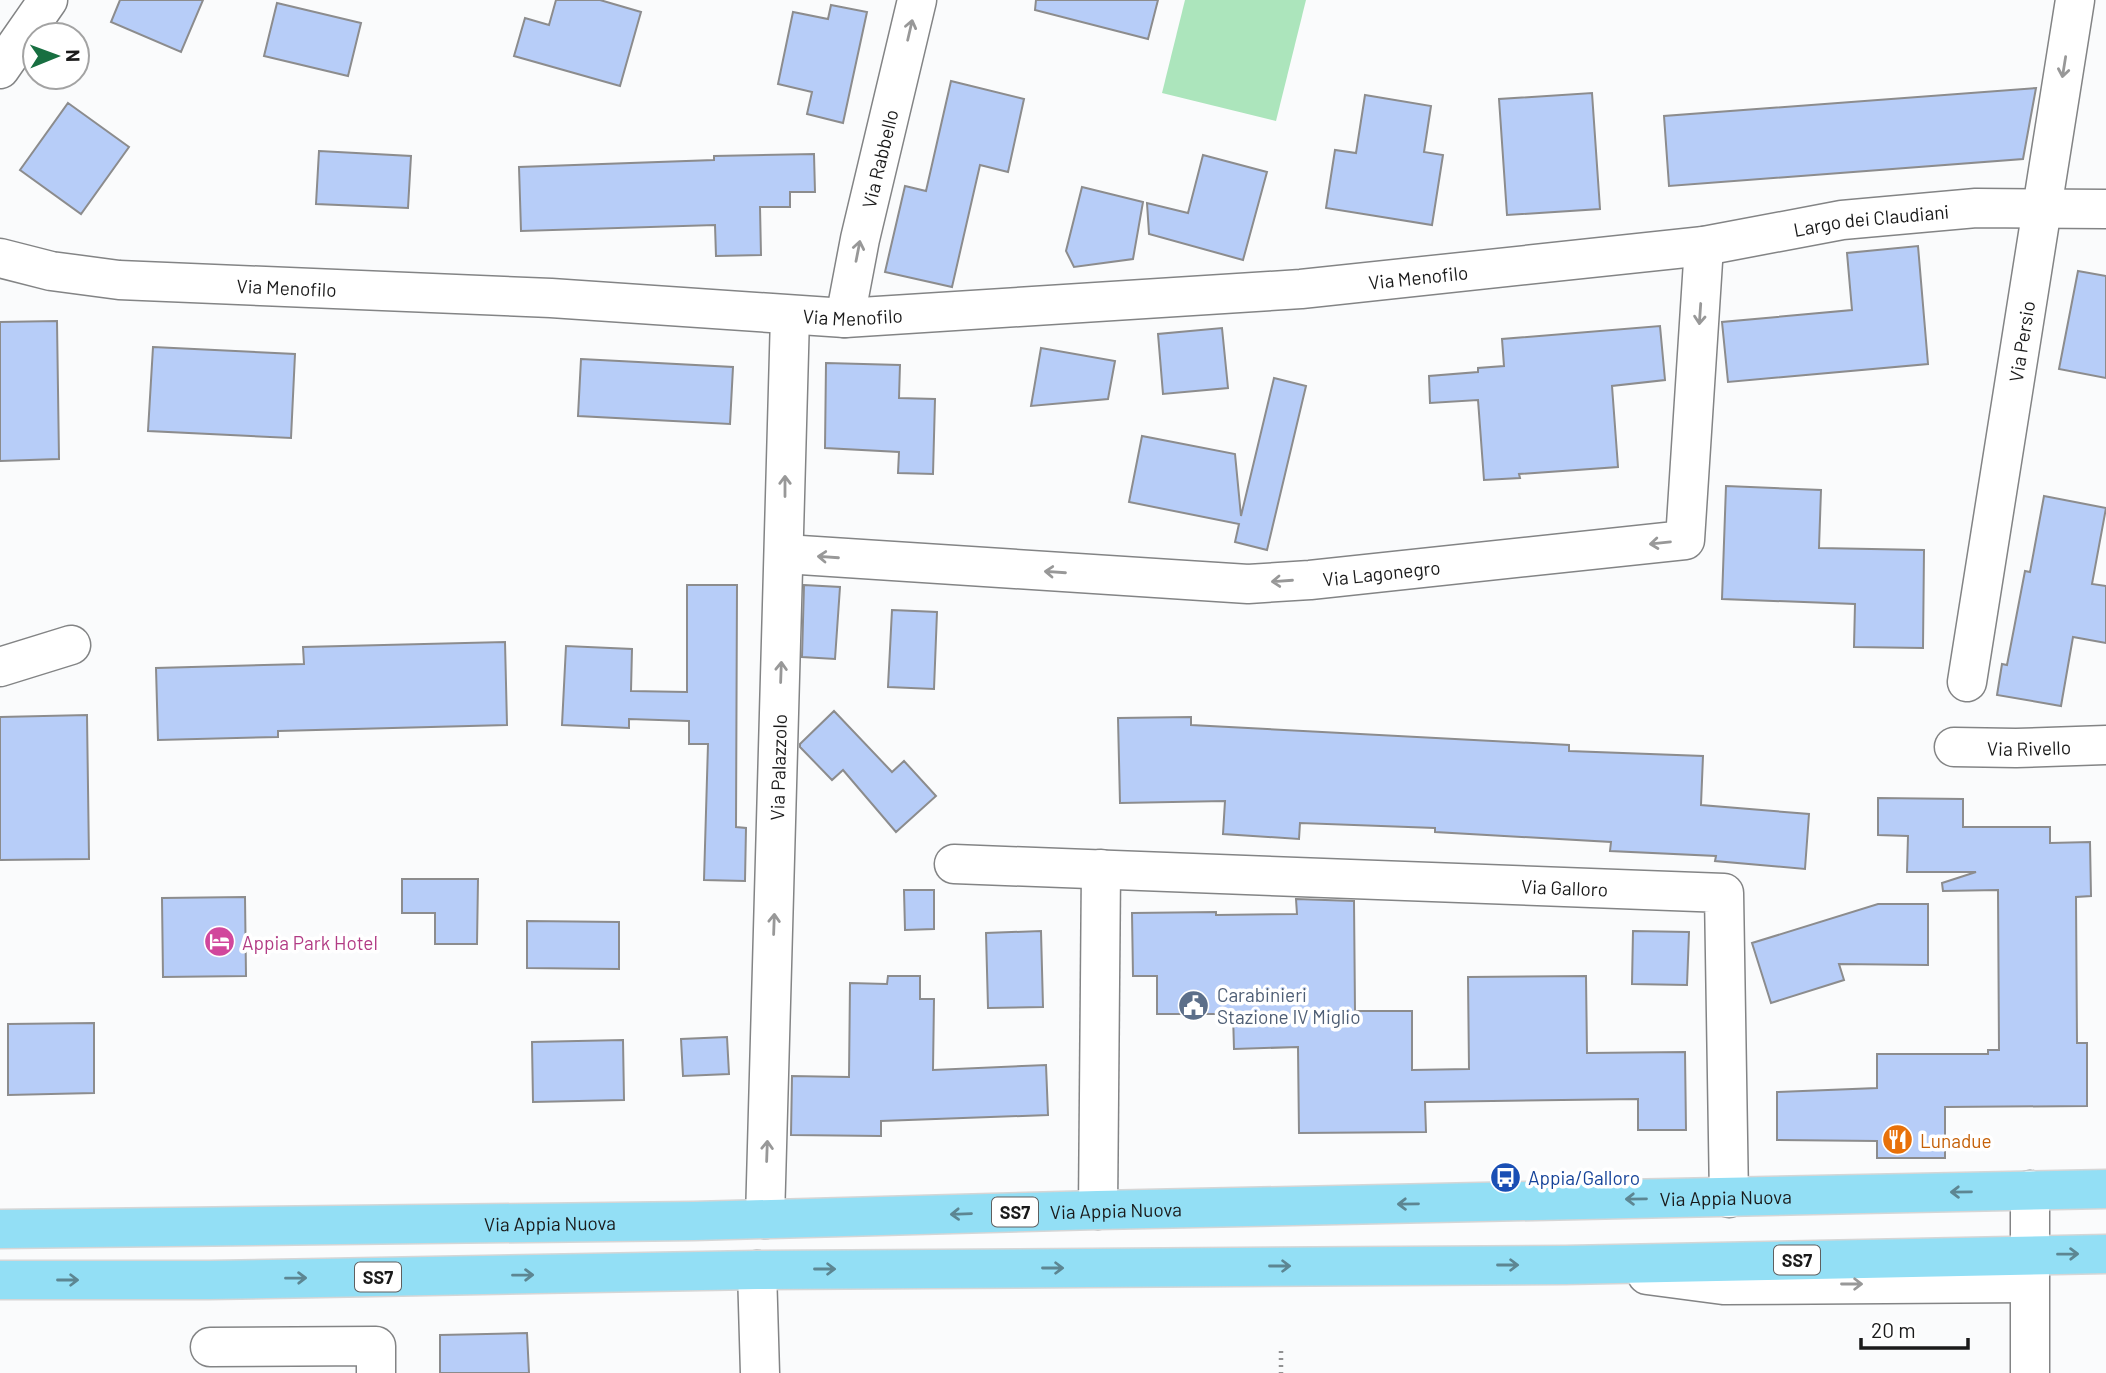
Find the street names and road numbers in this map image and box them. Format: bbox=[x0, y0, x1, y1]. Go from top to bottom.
street label: Via Rabbello bbox=[856, 107, 902, 210]
street label: Largo dei Claudiani bbox=[1791, 199, 1950, 240]
street label: Via Menofilo bbox=[1367, 260, 1469, 293]
street label: Via Menofilo bbox=[236, 273, 337, 301]
street label: Via Persio bbox=[2003, 299, 2039, 383]
street label: Via Menofilo bbox=[802, 303, 903, 330]
street label: Via Lagonegro bbox=[1321, 555, 1442, 590]
street label: Via Palazzolo bbox=[765, 714, 790, 821]
street label: Via Rivello bbox=[1987, 735, 2071, 760]
street label: Via Galloro bbox=[1521, 874, 1609, 900]
street label: Via Appia Nuova bbox=[1659, 1184, 1792, 1210]
street label: Via Appia Nuova bbox=[1049, 1197, 1182, 1223]
road number: SS7 bbox=[992, 1198, 1038, 1226]
street label: Via Appia Nuova bbox=[484, 1210, 616, 1235]
road number: SS7 bbox=[1774, 1246, 1820, 1274]
road number: SS7 bbox=[355, 1262, 401, 1292]

